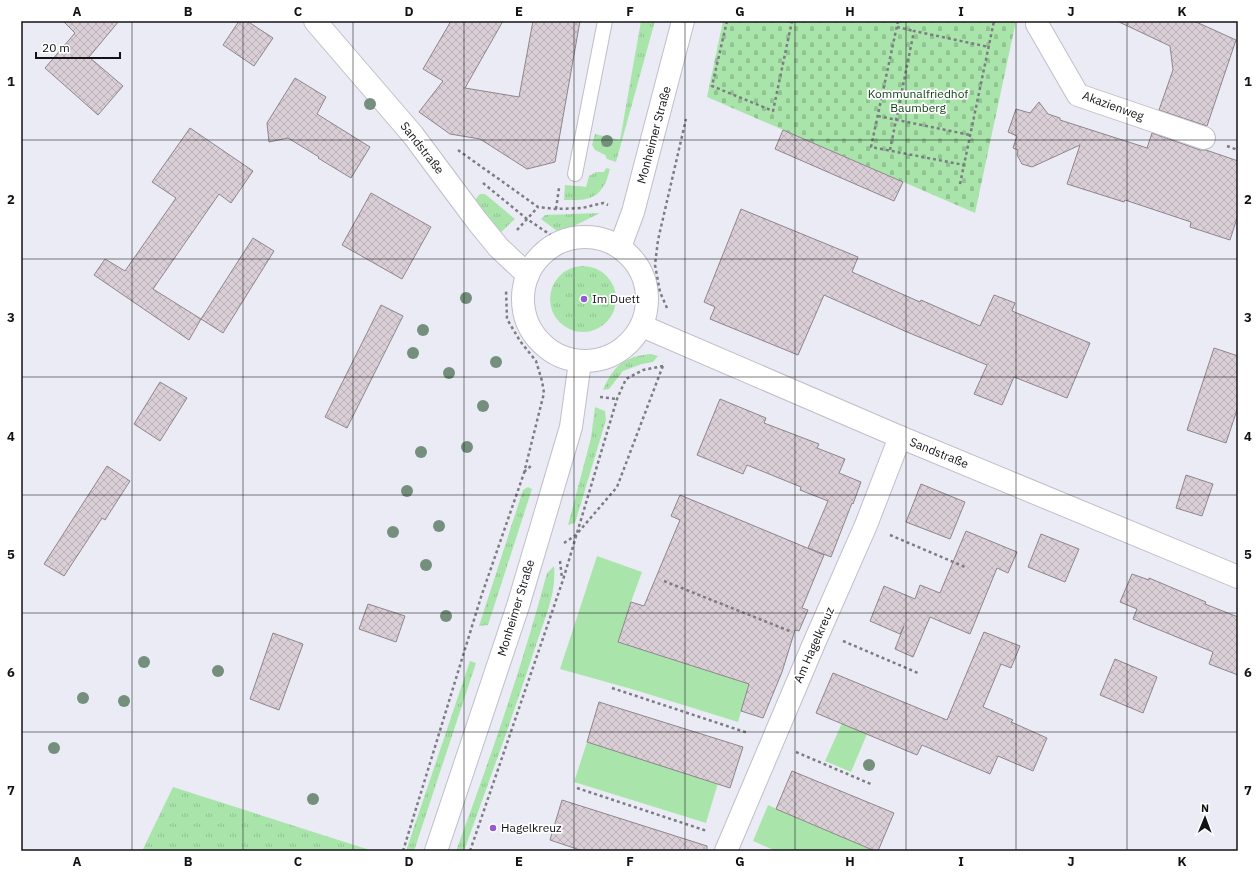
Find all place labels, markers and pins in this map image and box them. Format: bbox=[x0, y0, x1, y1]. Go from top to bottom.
place label: Im Duett bbox=[592, 291, 640, 306]
marker: Im Duett bbox=[579, 294, 589, 304]
place label: Hagelkreuz bbox=[501, 820, 562, 835]
marker: Hagelkreuz bbox=[488, 823, 498, 833]

